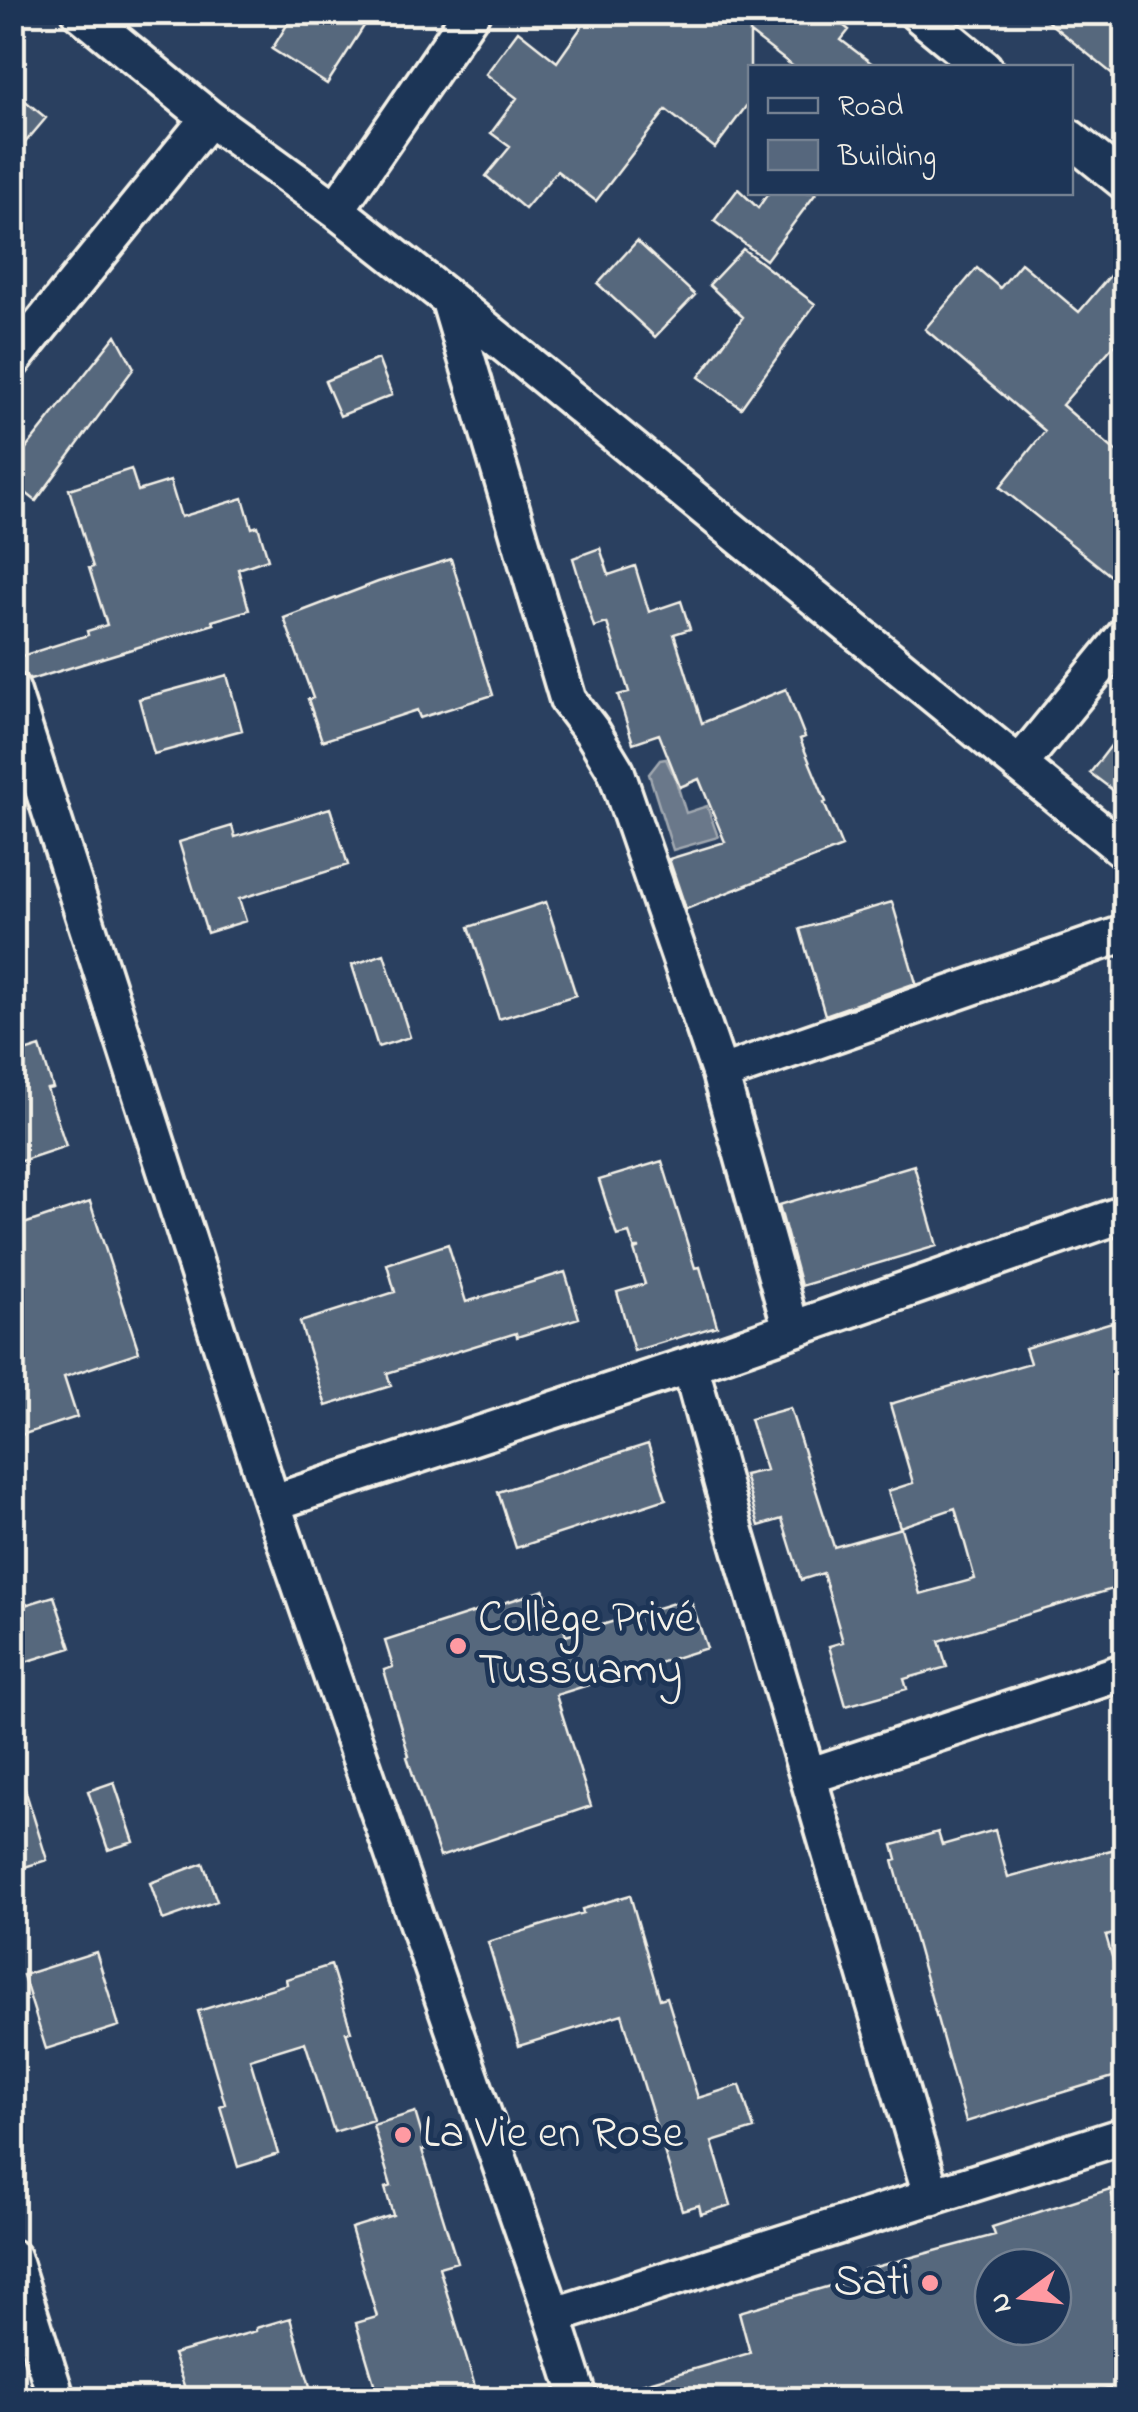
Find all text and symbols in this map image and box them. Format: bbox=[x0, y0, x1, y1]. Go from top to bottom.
legend bbox=[748, 65, 1073, 195]
text: Road bbox=[838, 86, 903, 130]
text: Building bbox=[837, 136, 936, 180]
place label: Collège Privé Tussuamy bbox=[478, 1587, 695, 1705]
marker: Collège Privé Tussuamy bbox=[447, 1635, 469, 1657]
place label: La Vie en Rose bbox=[423, 2102, 684, 2168]
marker: La Vie en Rose bbox=[392, 2124, 414, 2146]
north arrow bbox=[973, 2247, 1073, 2347]
place label: Sati bbox=[834, 2250, 910, 2316]
marker: Sati bbox=[919, 2272, 941, 2294]
text: N bbox=[980, 2288, 1024, 2317]

